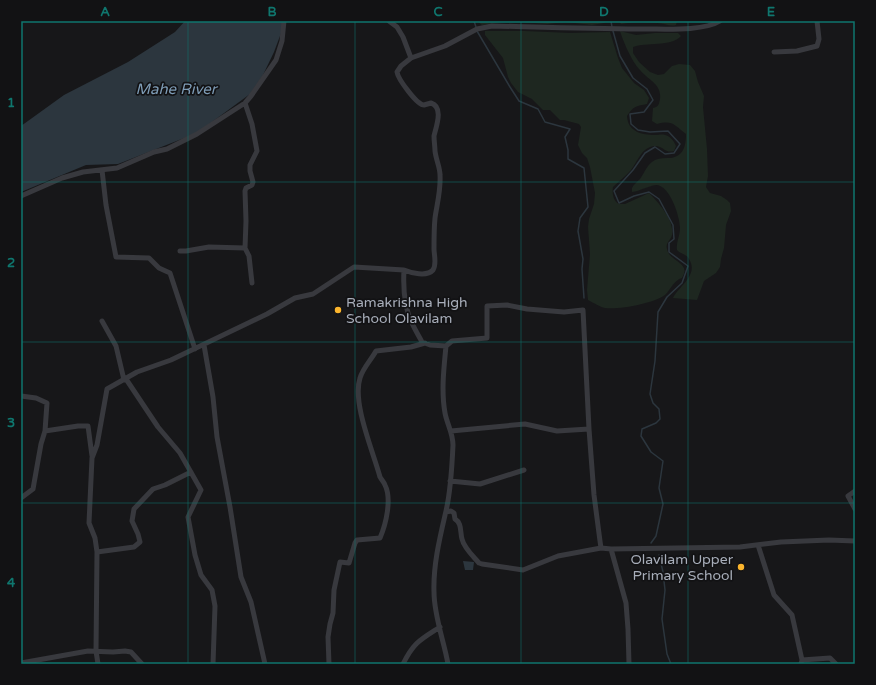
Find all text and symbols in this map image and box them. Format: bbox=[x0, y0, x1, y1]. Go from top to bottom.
text: A bbox=[100, 4, 110, 20]
text: B bbox=[267, 4, 277, 20]
text: C bbox=[433, 4, 443, 20]
text: D bbox=[599, 4, 609, 20]
text: E bbox=[767, 4, 775, 20]
water label: Mahe River bbox=[136, 80, 219, 98]
text: 1 bbox=[7, 95, 15, 111]
text: 2 bbox=[7, 255, 15, 271]
place label: Ramakrishna High School Olavilam bbox=[346, 294, 468, 327]
marker: Ramakrishna High School Olavilam bbox=[333, 305, 343, 315]
text: 3 bbox=[7, 415, 15, 431]
place label: Olavilam Upper Primary School bbox=[630, 551, 734, 584]
marker: Olavilam Upper Primary School bbox=[736, 562, 746, 572]
text: 4 bbox=[7, 575, 16, 591]

